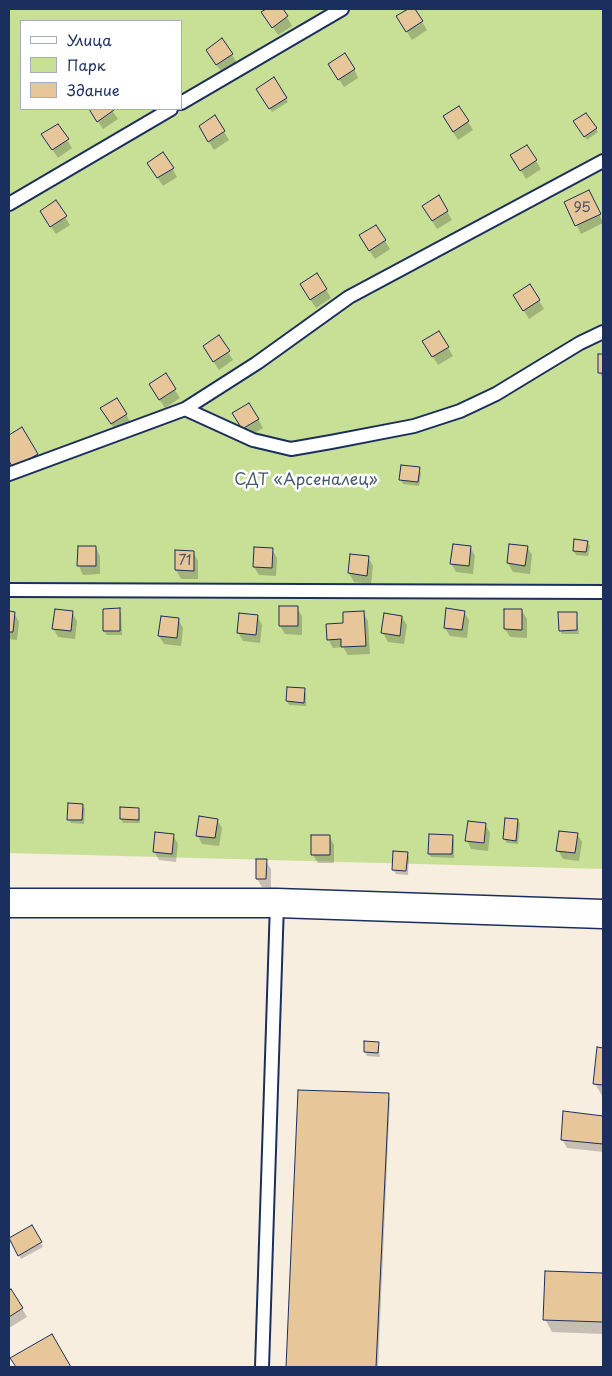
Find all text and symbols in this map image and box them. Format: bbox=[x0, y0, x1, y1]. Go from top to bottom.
legend bbox=[20, 20, 182, 110]
text: Улица bbox=[67, 28, 112, 51]
text: Парк bbox=[67, 53, 106, 76]
text: Здание bbox=[67, 78, 120, 101]
house number: 95 bbox=[573, 200, 591, 216]
park label: СДТ «Арсеналец» bbox=[234, 471, 378, 491]
house number: 71 bbox=[178, 553, 192, 569]

